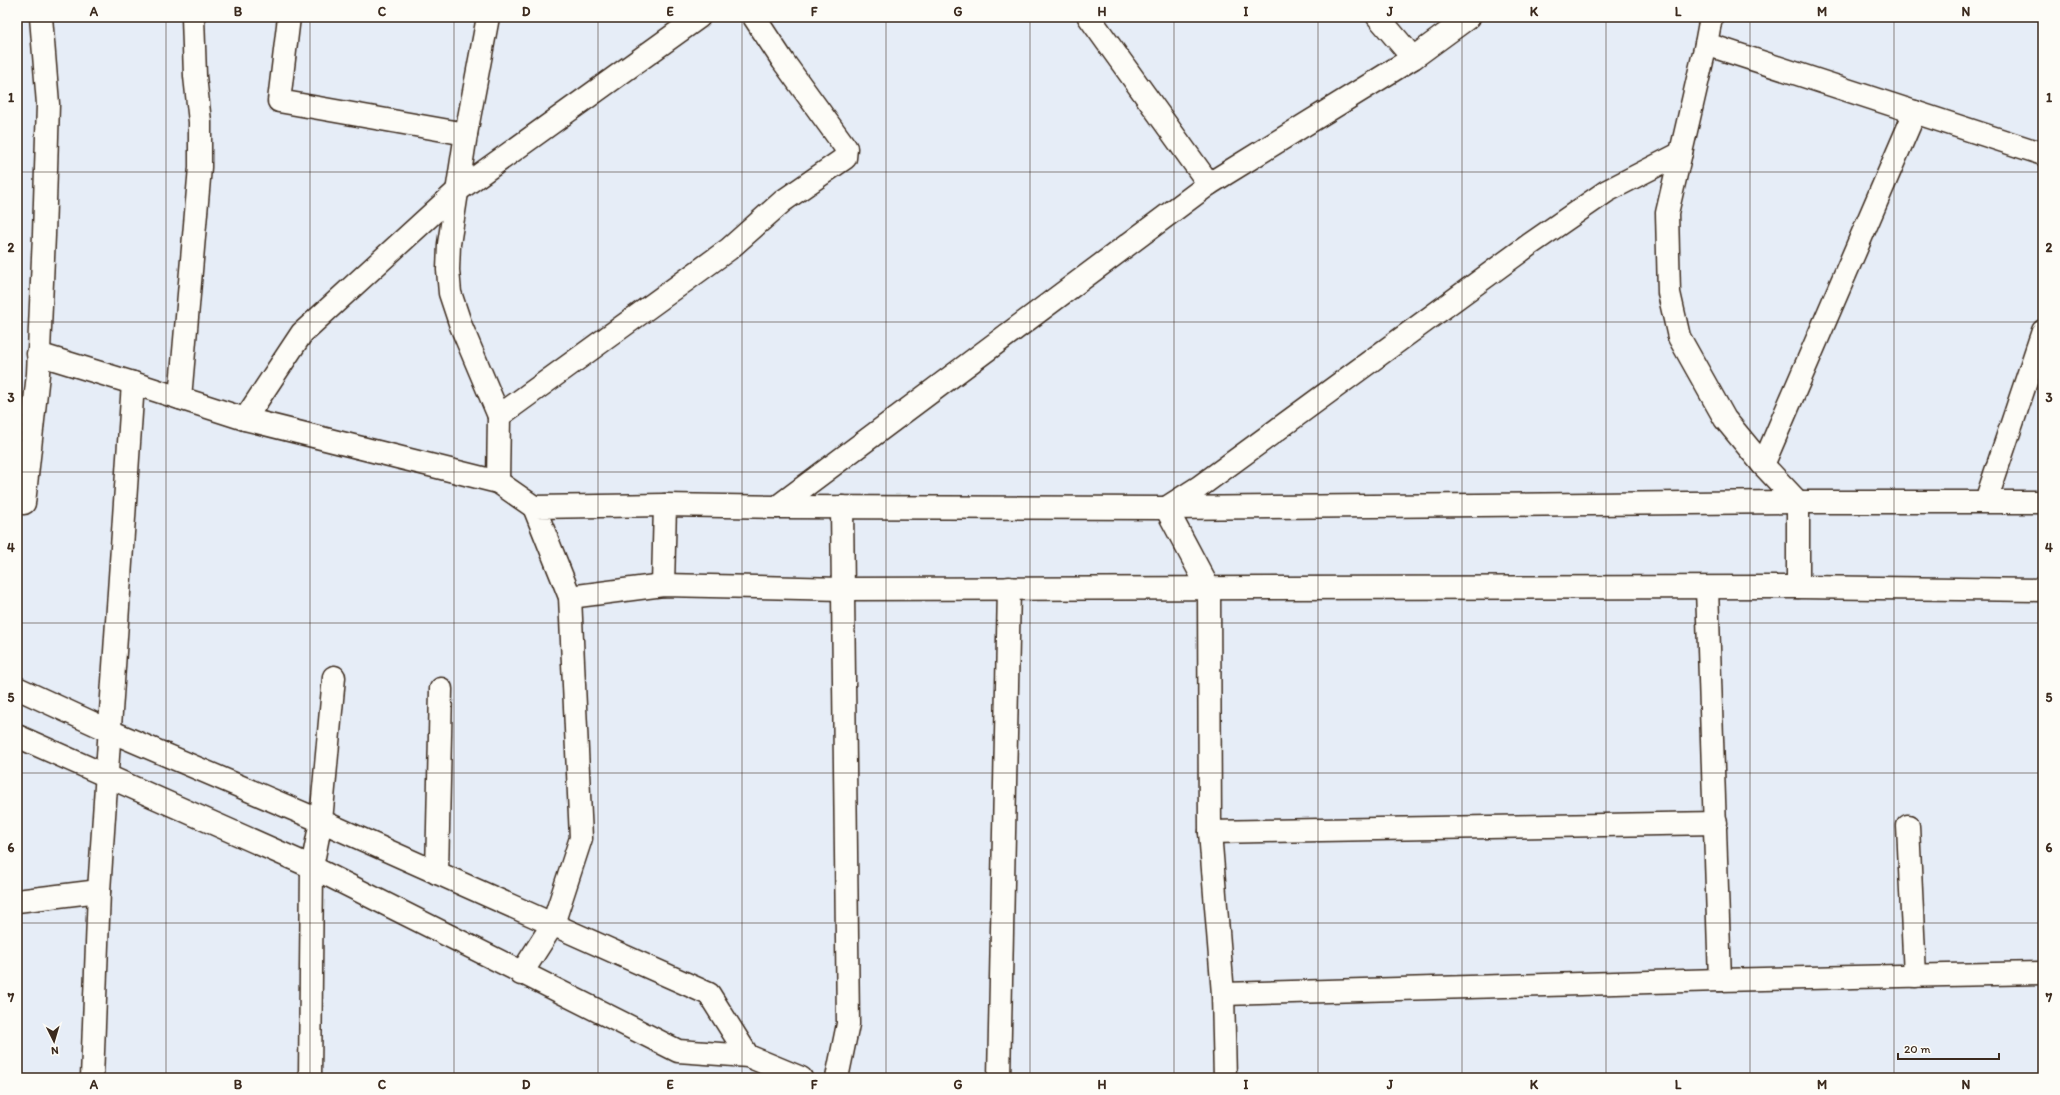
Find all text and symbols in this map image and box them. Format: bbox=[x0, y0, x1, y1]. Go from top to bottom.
text: A bbox=[89, 4, 99, 19]
text: B bbox=[234, 4, 243, 19]
text: C bbox=[378, 4, 387, 19]
text: D bbox=[522, 4, 531, 19]
text: E bbox=[666, 4, 674, 19]
text: F bbox=[811, 4, 818, 19]
text: G bbox=[954, 4, 963, 19]
text: H bbox=[1098, 4, 1107, 19]
text: I bbox=[1244, 4, 1249, 19]
text: J bbox=[1386, 4, 1394, 19]
text: K bbox=[1530, 4, 1539, 19]
text: L bbox=[1675, 4, 1682, 19]
text: M bbox=[1817, 4, 1827, 19]
text: N bbox=[1962, 4, 1971, 19]
text: 1 bbox=[8, 90, 14, 105]
text: 1 bbox=[2046, 90, 2052, 105]
text: 2 bbox=[8, 240, 15, 255]
text: 2 bbox=[2046, 240, 2053, 255]
text: 3 bbox=[7, 390, 15, 405]
text: 3 bbox=[2045, 390, 2053, 405]
text: 4 bbox=[7, 540, 15, 555]
text: 4 bbox=[2045, 540, 2053, 555]
text: 5 bbox=[8, 690, 15, 705]
text: 5 bbox=[2046, 690, 2053, 705]
text: 6 bbox=[8, 840, 15, 855]
text: 6 bbox=[2046, 840, 2053, 855]
text: 7 bbox=[7, 990, 15, 1005]
text: 7 bbox=[2045, 990, 2053, 1005]
north arrow bbox=[34, 1021, 74, 1061]
scale bar bbox=[1898, 1035, 1999, 1061]
text: 20 m bbox=[1904, 1042, 1931, 1056]
text: N bbox=[51, 1044, 59, 1057]
text: A bbox=[89, 1077, 99, 1092]
text: B bbox=[234, 1077, 243, 1092]
text: C bbox=[378, 1077, 387, 1092]
text: D bbox=[522, 1077, 531, 1092]
text: E bbox=[666, 1077, 674, 1092]
text: F bbox=[811, 1077, 818, 1092]
text: G bbox=[954, 1077, 963, 1092]
text: H bbox=[1098, 1077, 1107, 1092]
text: I bbox=[1244, 1077, 1249, 1092]
text: J bbox=[1386, 1077, 1394, 1092]
text: K bbox=[1530, 1077, 1539, 1092]
text: L bbox=[1675, 1077, 1682, 1092]
text: M bbox=[1817, 1077, 1827, 1092]
text: N bbox=[1962, 1077, 1971, 1092]

